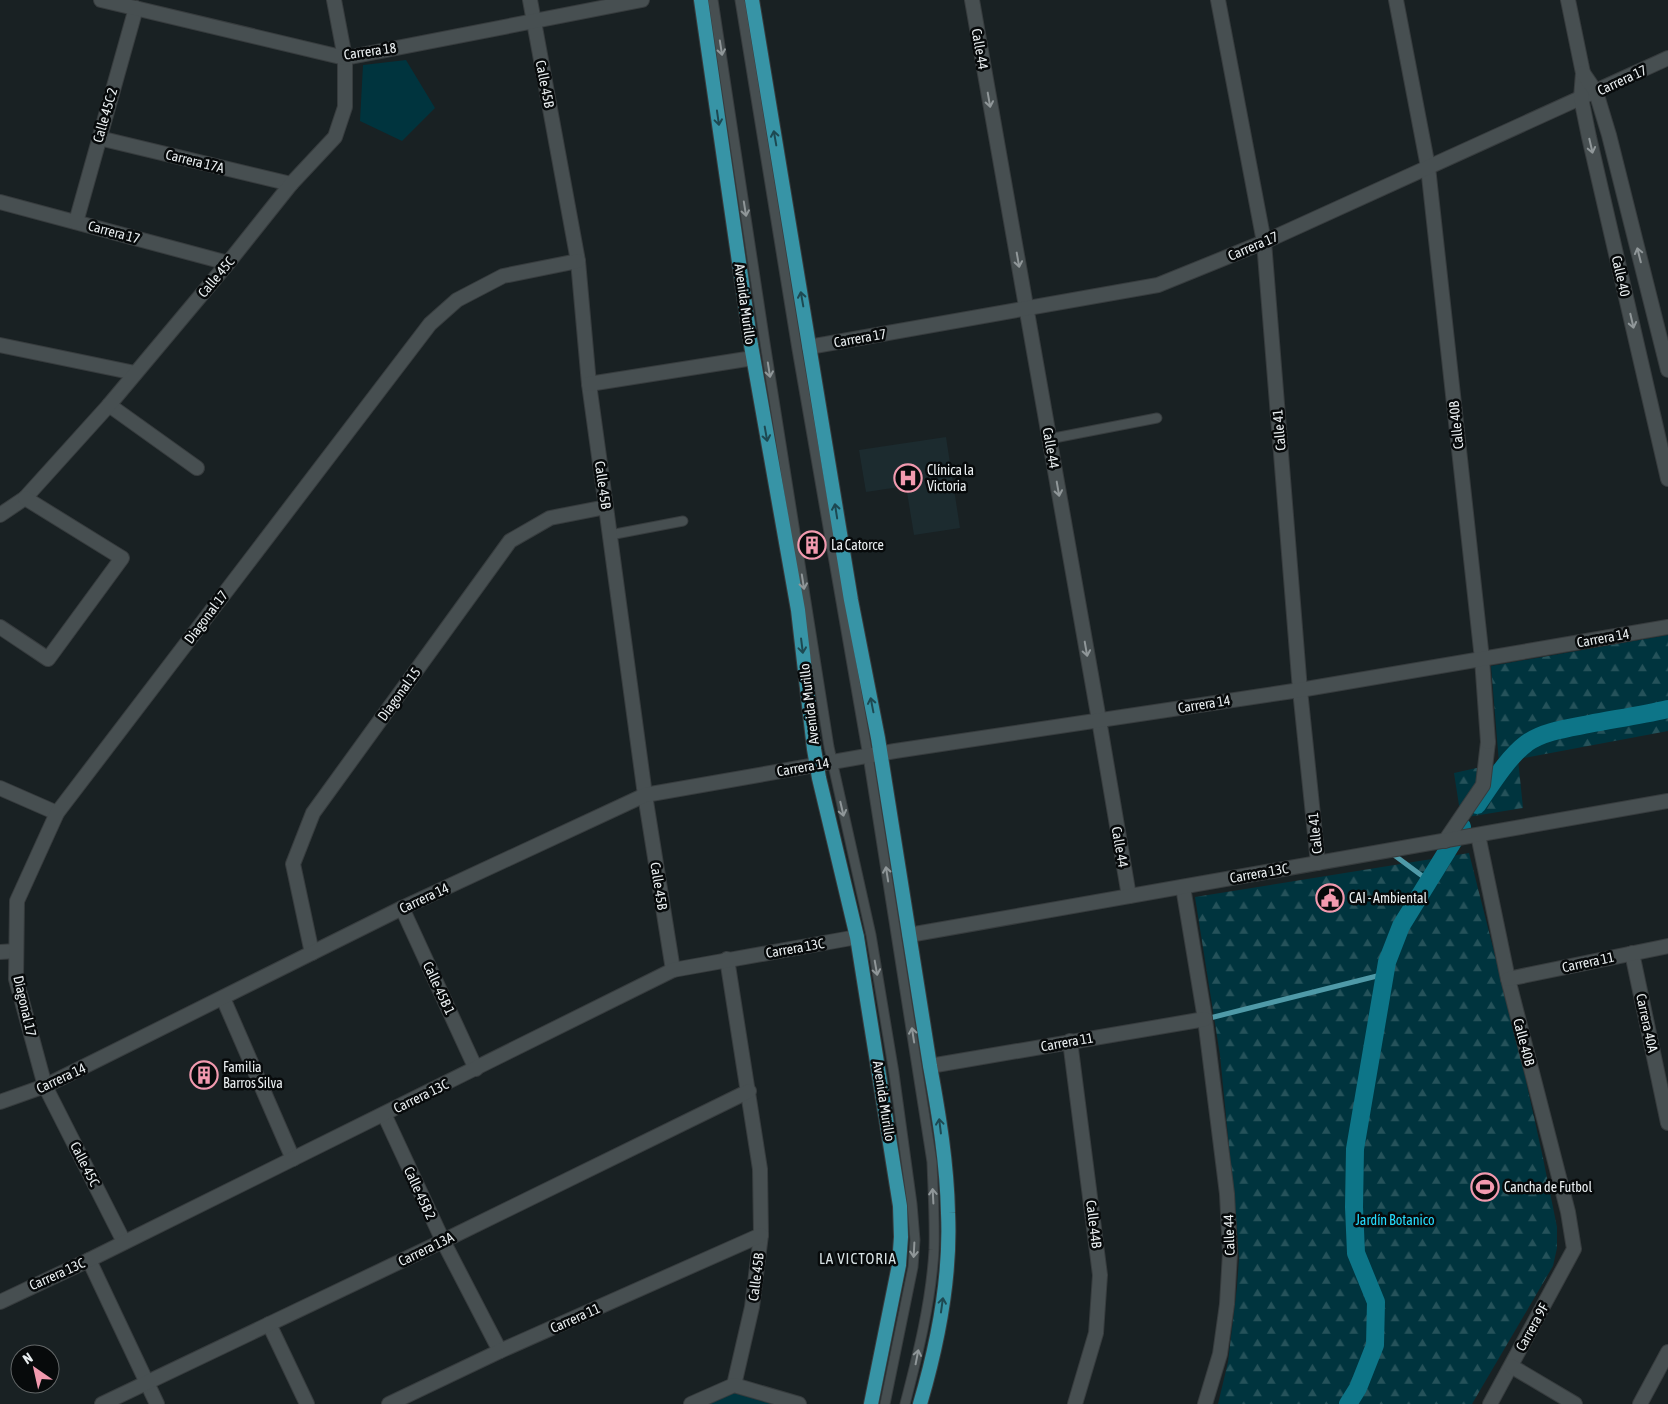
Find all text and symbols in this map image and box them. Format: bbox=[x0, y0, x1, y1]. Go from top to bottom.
street label: Calle 44 bbox=[969, 27, 992, 71]
street label: Carrera 18 bbox=[343, 39, 398, 63]
one-way arrow bbox=[716, 40, 726, 56]
street label: Calle 45B bbox=[533, 59, 558, 110]
street label: Carrera 17 bbox=[1595, 62, 1649, 98]
street label: Calle 45C 2 bbox=[90, 86, 120, 144]
one-way arrow bbox=[985, 91, 995, 107]
one-way arrow bbox=[713, 109, 723, 125]
one-way arrow bbox=[769, 131, 779, 147]
one-way arrow bbox=[1587, 137, 1596, 153]
street label: Carrera 17A bbox=[164, 146, 226, 176]
one-way arrow bbox=[741, 200, 751, 216]
street label: Carrera 17 bbox=[86, 217, 142, 247]
street label: Carrera 17 bbox=[1226, 228, 1280, 264]
one-way arrow bbox=[1634, 247, 1643, 263]
one-way arrow bbox=[1014, 251, 1024, 267]
street label: Calle 45C bbox=[194, 253, 238, 300]
street label: Calle 40 bbox=[1609, 254, 1634, 298]
street label: Avenida Murillo bbox=[731, 263, 759, 345]
one-way arrow bbox=[796, 291, 806, 307]
one-way arrow bbox=[1628, 313, 1637, 329]
street label: Carrera 17 bbox=[833, 326, 887, 350]
one-way arrow bbox=[765, 361, 775, 377]
street label: Calle 40B bbox=[1445, 400, 1466, 450]
street label: Calle 41 bbox=[1269, 409, 1289, 451]
one-way arrow bbox=[762, 425, 772, 441]
street label: Calle 44 bbox=[1040, 426, 1063, 470]
street label: Calle 45B bbox=[592, 460, 614, 510]
place label: Clínica la Victoria bbox=[927, 462, 974, 494]
hospital icon: Clínica la Victoria bbox=[893, 463, 923, 493]
one-way arrow bbox=[1053, 480, 1063, 496]
one-way arrow bbox=[831, 504, 841, 520]
building icon: La Catorce bbox=[797, 530, 827, 560]
place label: La Catorce bbox=[831, 537, 884, 553]
one-way arrow bbox=[798, 574, 808, 590]
street label: Diagonal 17 bbox=[181, 587, 231, 647]
street label: Carrera 14 bbox=[1576, 625, 1631, 650]
one-way arrow bbox=[797, 638, 807, 654]
one-way arrow bbox=[1082, 640, 1092, 656]
street label: Avenida Murillo bbox=[796, 663, 822, 745]
street label: Diagonal 15 bbox=[374, 664, 424, 724]
street label: Carrera 14 bbox=[1177, 692, 1232, 716]
one-way arrow bbox=[867, 698, 876, 714]
street label: Carrera 14 bbox=[776, 754, 831, 779]
one-way arrow bbox=[838, 801, 847, 817]
street label: Calle 41 bbox=[1305, 812, 1325, 854]
street label: Calle 44 bbox=[1109, 825, 1132, 869]
street label: Carrera 13C bbox=[1228, 860, 1290, 886]
street label: Calle 45B bbox=[647, 861, 671, 911]
one-way arrow bbox=[882, 867, 892, 883]
street label: Carrera 14 bbox=[397, 879, 452, 916]
public building icon: CAI - Ambiental bbox=[1315, 883, 1345, 913]
place label: CAI - Ambiental bbox=[1349, 890, 1428, 906]
street label: Carrera 13C bbox=[764, 935, 826, 961]
street label: Carrera 11 bbox=[1560, 949, 1616, 975]
street label: Calle 45B 1 bbox=[420, 959, 458, 1017]
one-way arrow bbox=[872, 960, 882, 976]
street label: Diagonal 17 bbox=[10, 974, 40, 1038]
street label: Carrera 40A bbox=[1633, 992, 1661, 1054]
street label: Calle 40B bbox=[1510, 1017, 1538, 1068]
one-way arrow bbox=[907, 1027, 917, 1043]
street label: Carrera 11 bbox=[1040, 1030, 1094, 1054]
street label: Carrera 14 bbox=[34, 1059, 89, 1096]
place label: Familia Barros Silva bbox=[223, 1059, 283, 1091]
building icon: Familia Barros Silva bbox=[189, 1060, 219, 1090]
street label: Avenida Murillo bbox=[870, 1060, 898, 1142]
street label: Carrera 13C bbox=[391, 1076, 452, 1116]
one-way arrow bbox=[935, 1118, 945, 1134]
street label: Calle 45C bbox=[67, 1139, 103, 1190]
street label: Calle 45B 2 bbox=[401, 1164, 439, 1222]
sports icon: Cancha de Futbol bbox=[1470, 1172, 1500, 1202]
place label: Cancha de Futbol bbox=[1504, 1179, 1592, 1195]
one-way arrow bbox=[929, 1188, 938, 1204]
street label: Calle 44B bbox=[1083, 1199, 1105, 1249]
park label: Jardín Botanico bbox=[1355, 1212, 1435, 1228]
street label: Calle 44 bbox=[1220, 1214, 1238, 1256]
street label: Carrera 13A bbox=[396, 1229, 456, 1269]
one-way arrow bbox=[910, 1242, 919, 1258]
district label: LA VICTORIA bbox=[819, 1250, 897, 1267]
street label: Calle 45B bbox=[745, 1252, 767, 1302]
street label: Carrera 13C bbox=[27, 1254, 88, 1293]
one-way arrow bbox=[937, 1298, 947, 1314]
street label: Carrera 11 bbox=[548, 1300, 602, 1336]
street label: Carrera 9F bbox=[1512, 1300, 1552, 1354]
north arrow bbox=[10, 1344, 60, 1394]
text: N bbox=[20, 1349, 36, 1367]
one-way arrow bbox=[912, 1349, 922, 1365]

